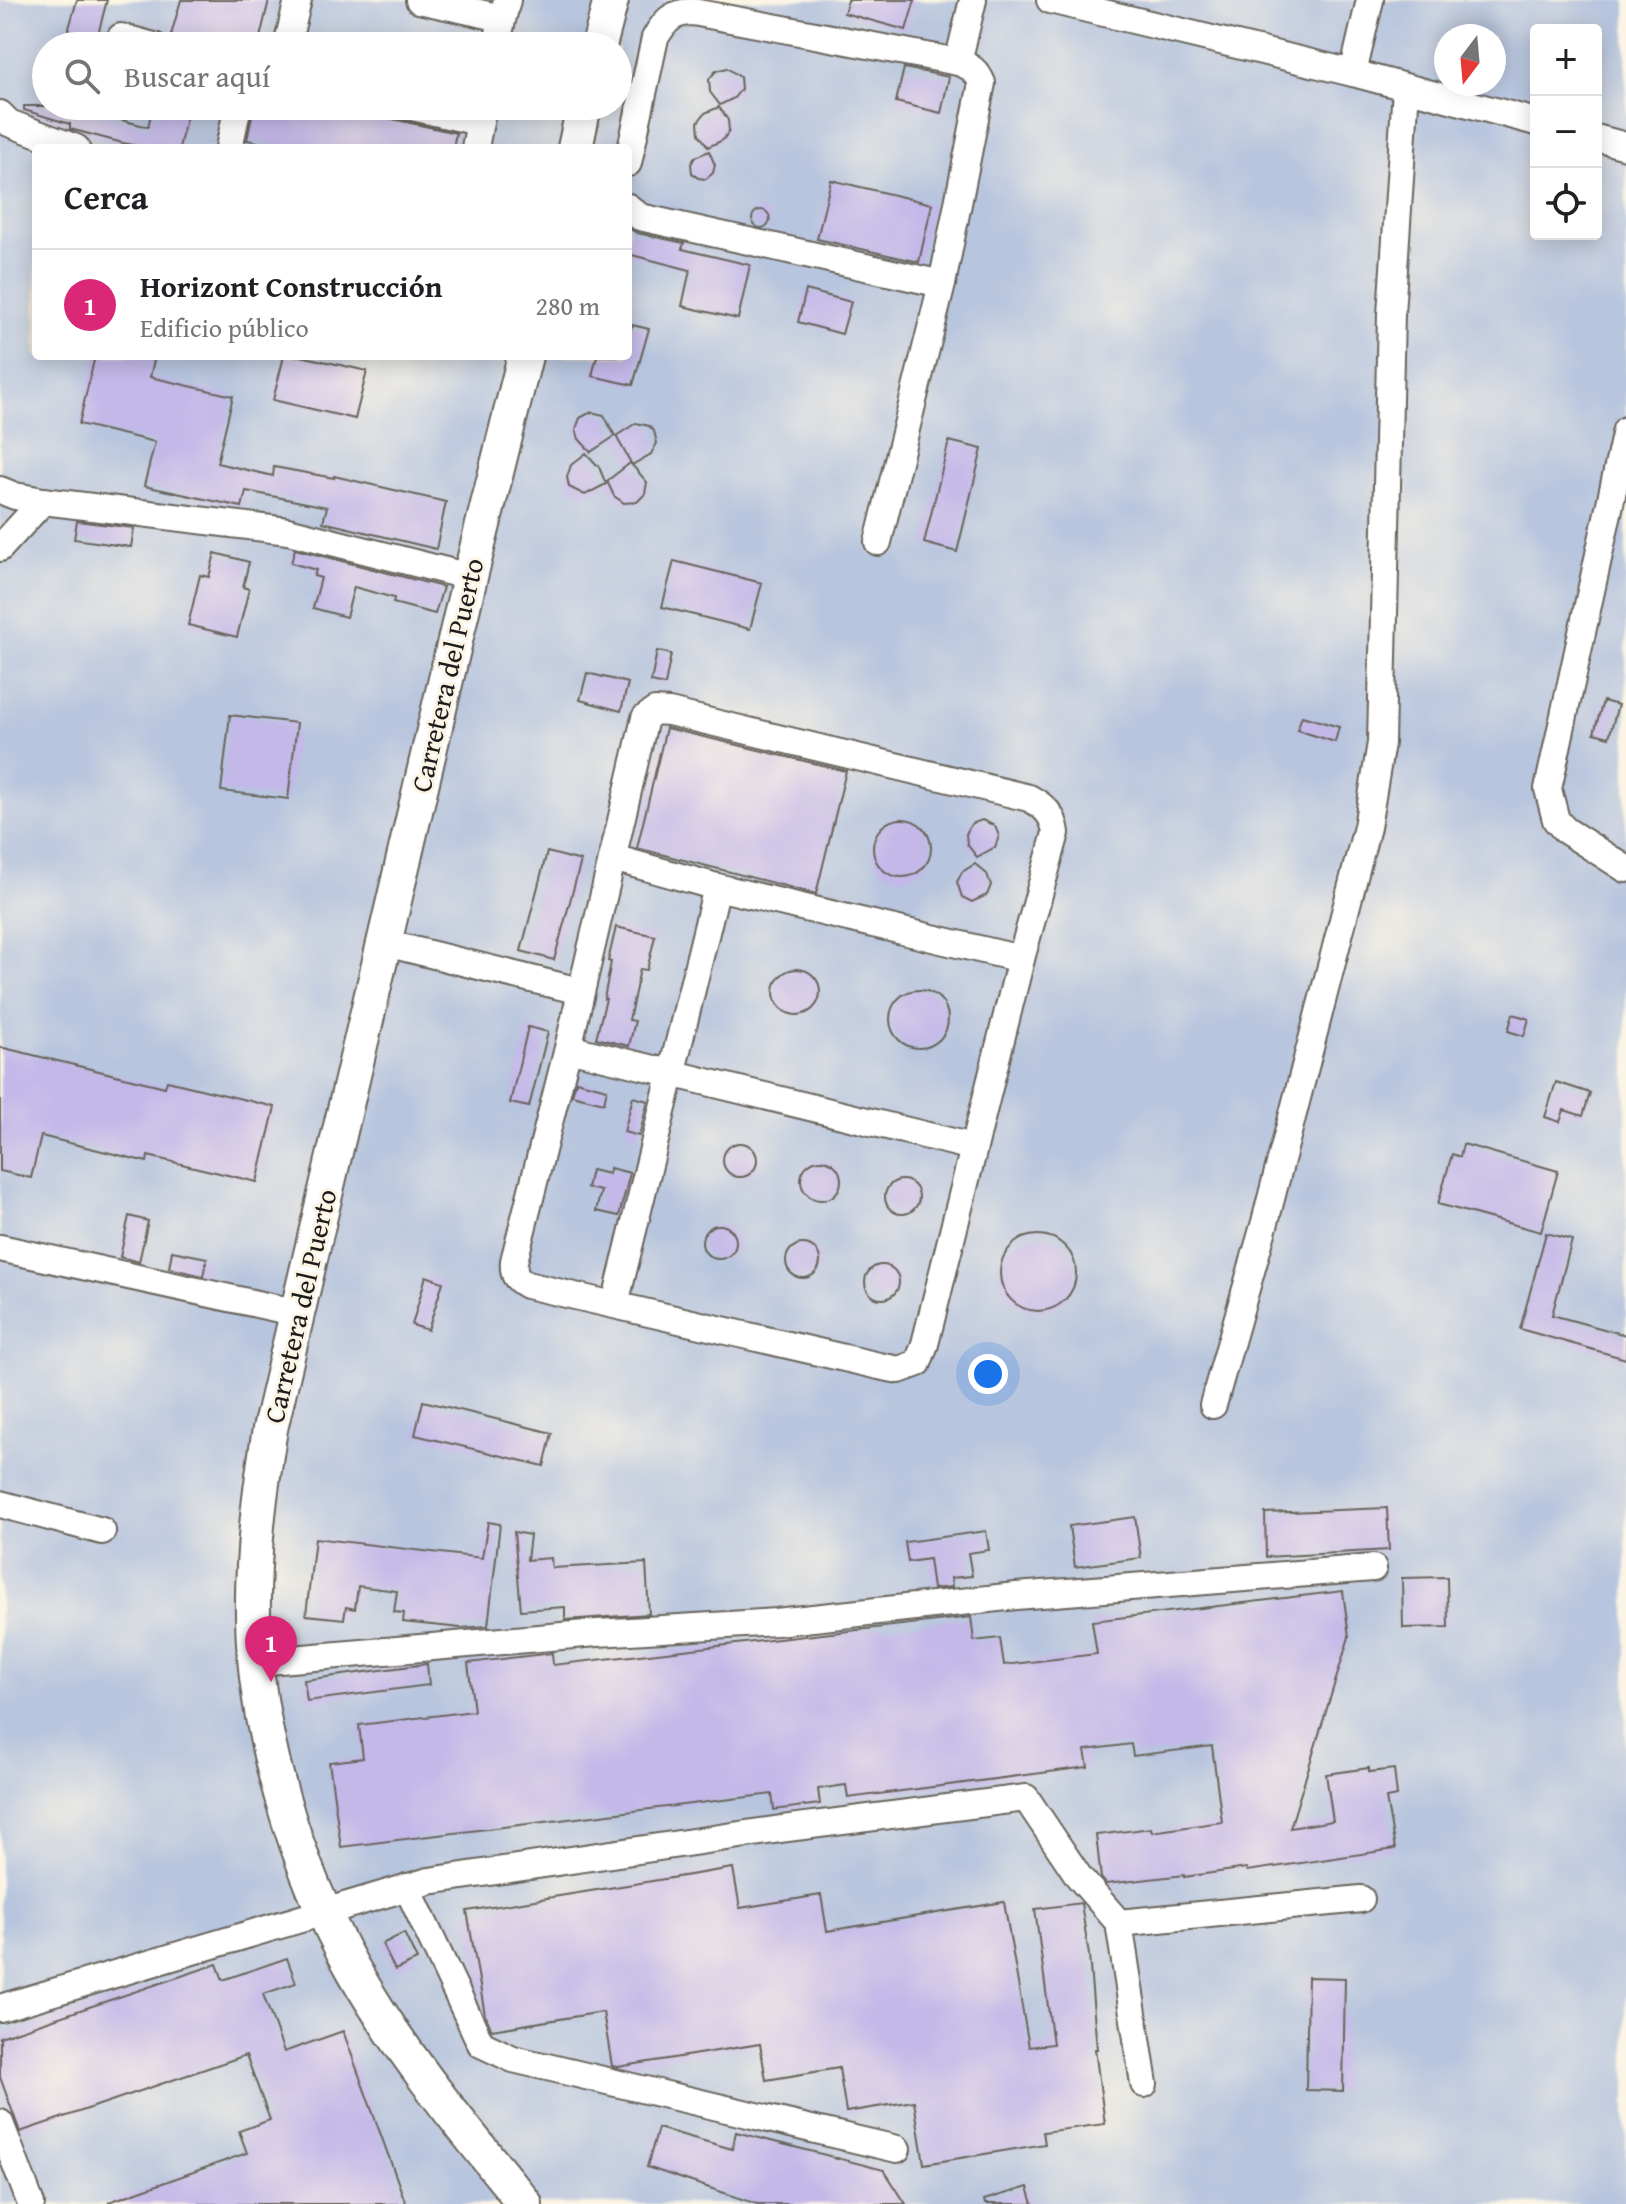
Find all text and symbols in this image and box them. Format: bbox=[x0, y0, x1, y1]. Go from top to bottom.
north arrow bbox=[1434, 24, 1506, 96]
map controls bbox=[1530, 24, 1602, 240]
button: + bbox=[1530, 24, 1602, 96]
search box bbox=[32, 32, 632, 120]
icon: search bbox=[60, 54, 104, 98]
text: Buscar aquí bbox=[124, 54, 270, 98]
button: − bbox=[1530, 96, 1602, 168]
button: locate bbox=[1530, 168, 1602, 240]
text: Cerca bbox=[64, 172, 148, 221]
text: Horizont Construcción bbox=[140, 264, 442, 308]
text: 1 bbox=[83, 286, 97, 325]
text: 280 m bbox=[535, 286, 600, 325]
text: Edificio público bbox=[140, 308, 309, 347]
street label: Carretera del Puerto bbox=[400, 554, 493, 796]
street label: Carretera del Puerto bbox=[253, 1185, 346, 1427]
your location bbox=[968, 1354, 1008, 1394]
pin: 1 bbox=[245, 1616, 297, 1682]

